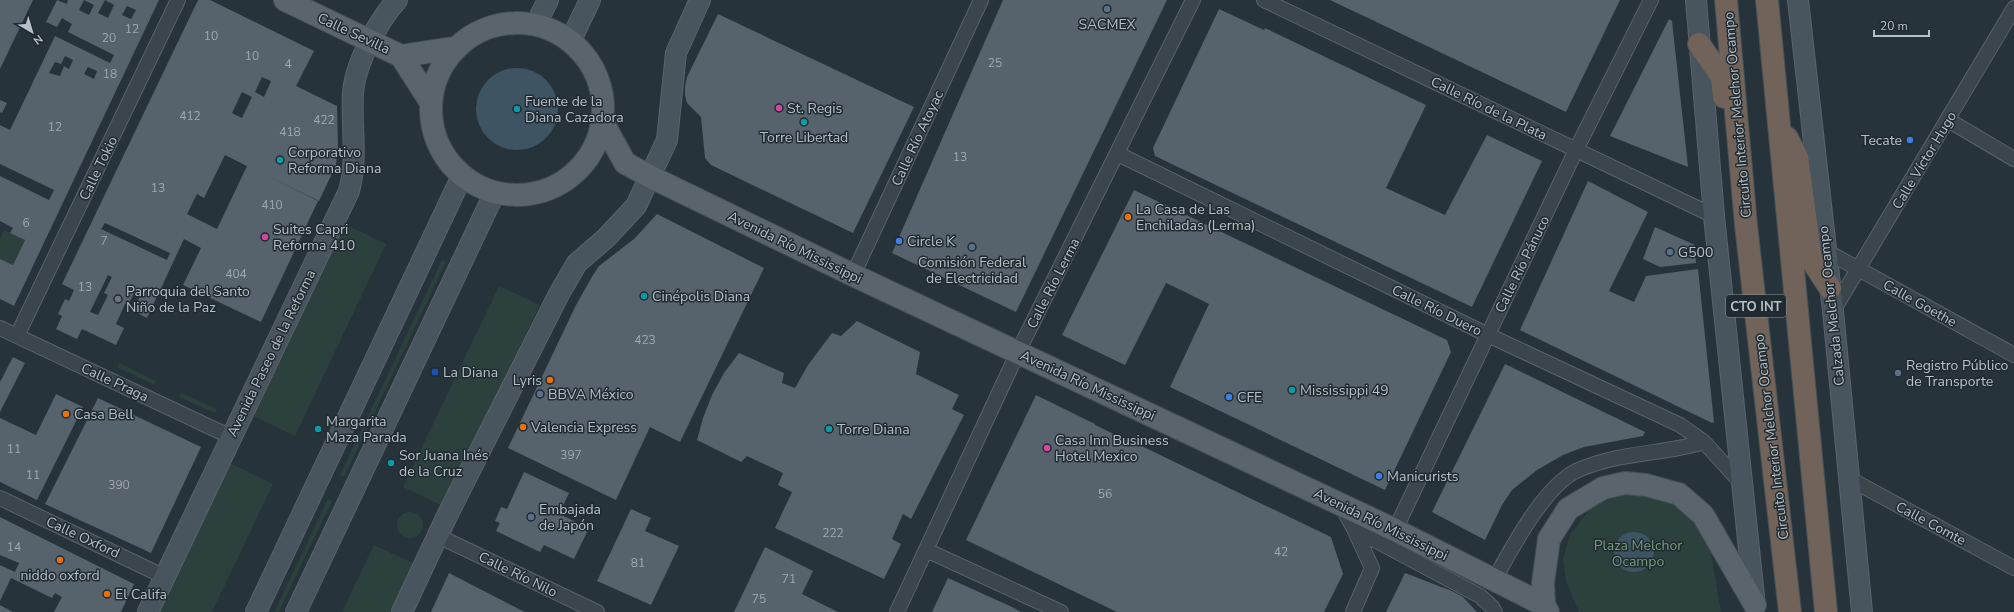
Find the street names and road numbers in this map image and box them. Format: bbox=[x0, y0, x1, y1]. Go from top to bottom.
street label: Calle Sevilla bbox=[314, 8, 393, 59]
street label: Circuito Interior Melchor Ocampo bbox=[1719, 11, 1756, 219]
street label: Calle Río de la Plata bbox=[1428, 72, 1550, 145]
street label: Calle Río Atoyac bbox=[887, 87, 948, 189]
street label: Calle Víctor Hugo bbox=[1888, 108, 1961, 213]
street label: Calle Tokio bbox=[75, 133, 122, 203]
street label: Avenida Río Mississippi bbox=[725, 207, 865, 288]
street label: Calle Río Pánuco bbox=[1491, 212, 1554, 316]
street label: Calzada Melchor Ocampo bbox=[1814, 225, 1849, 387]
street label: Calle Río Lerma bbox=[1022, 235, 1084, 332]
street label: Avenida Paseo de la Reforma bbox=[223, 266, 320, 440]
street label: Calle Goethe bbox=[1879, 275, 1960, 332]
street label: Calle Río Duero bbox=[1388, 280, 1485, 341]
road number: CTO INT bbox=[1726, 295, 1786, 317]
street label: Circuito Interior Melchor Ocampo bbox=[1749, 333, 1794, 541]
street label: Avenida Río Mississippi bbox=[1017, 346, 1158, 425]
street label: Calle Praga bbox=[78, 359, 152, 406]
street label: Avenida Río Mississippi bbox=[1311, 484, 1451, 565]
street label: Calle Comte bbox=[1892, 497, 1969, 550]
street label: Calle Oxford bbox=[43, 512, 123, 563]
street label: Calle Río Nilo bbox=[475, 547, 560, 602]

